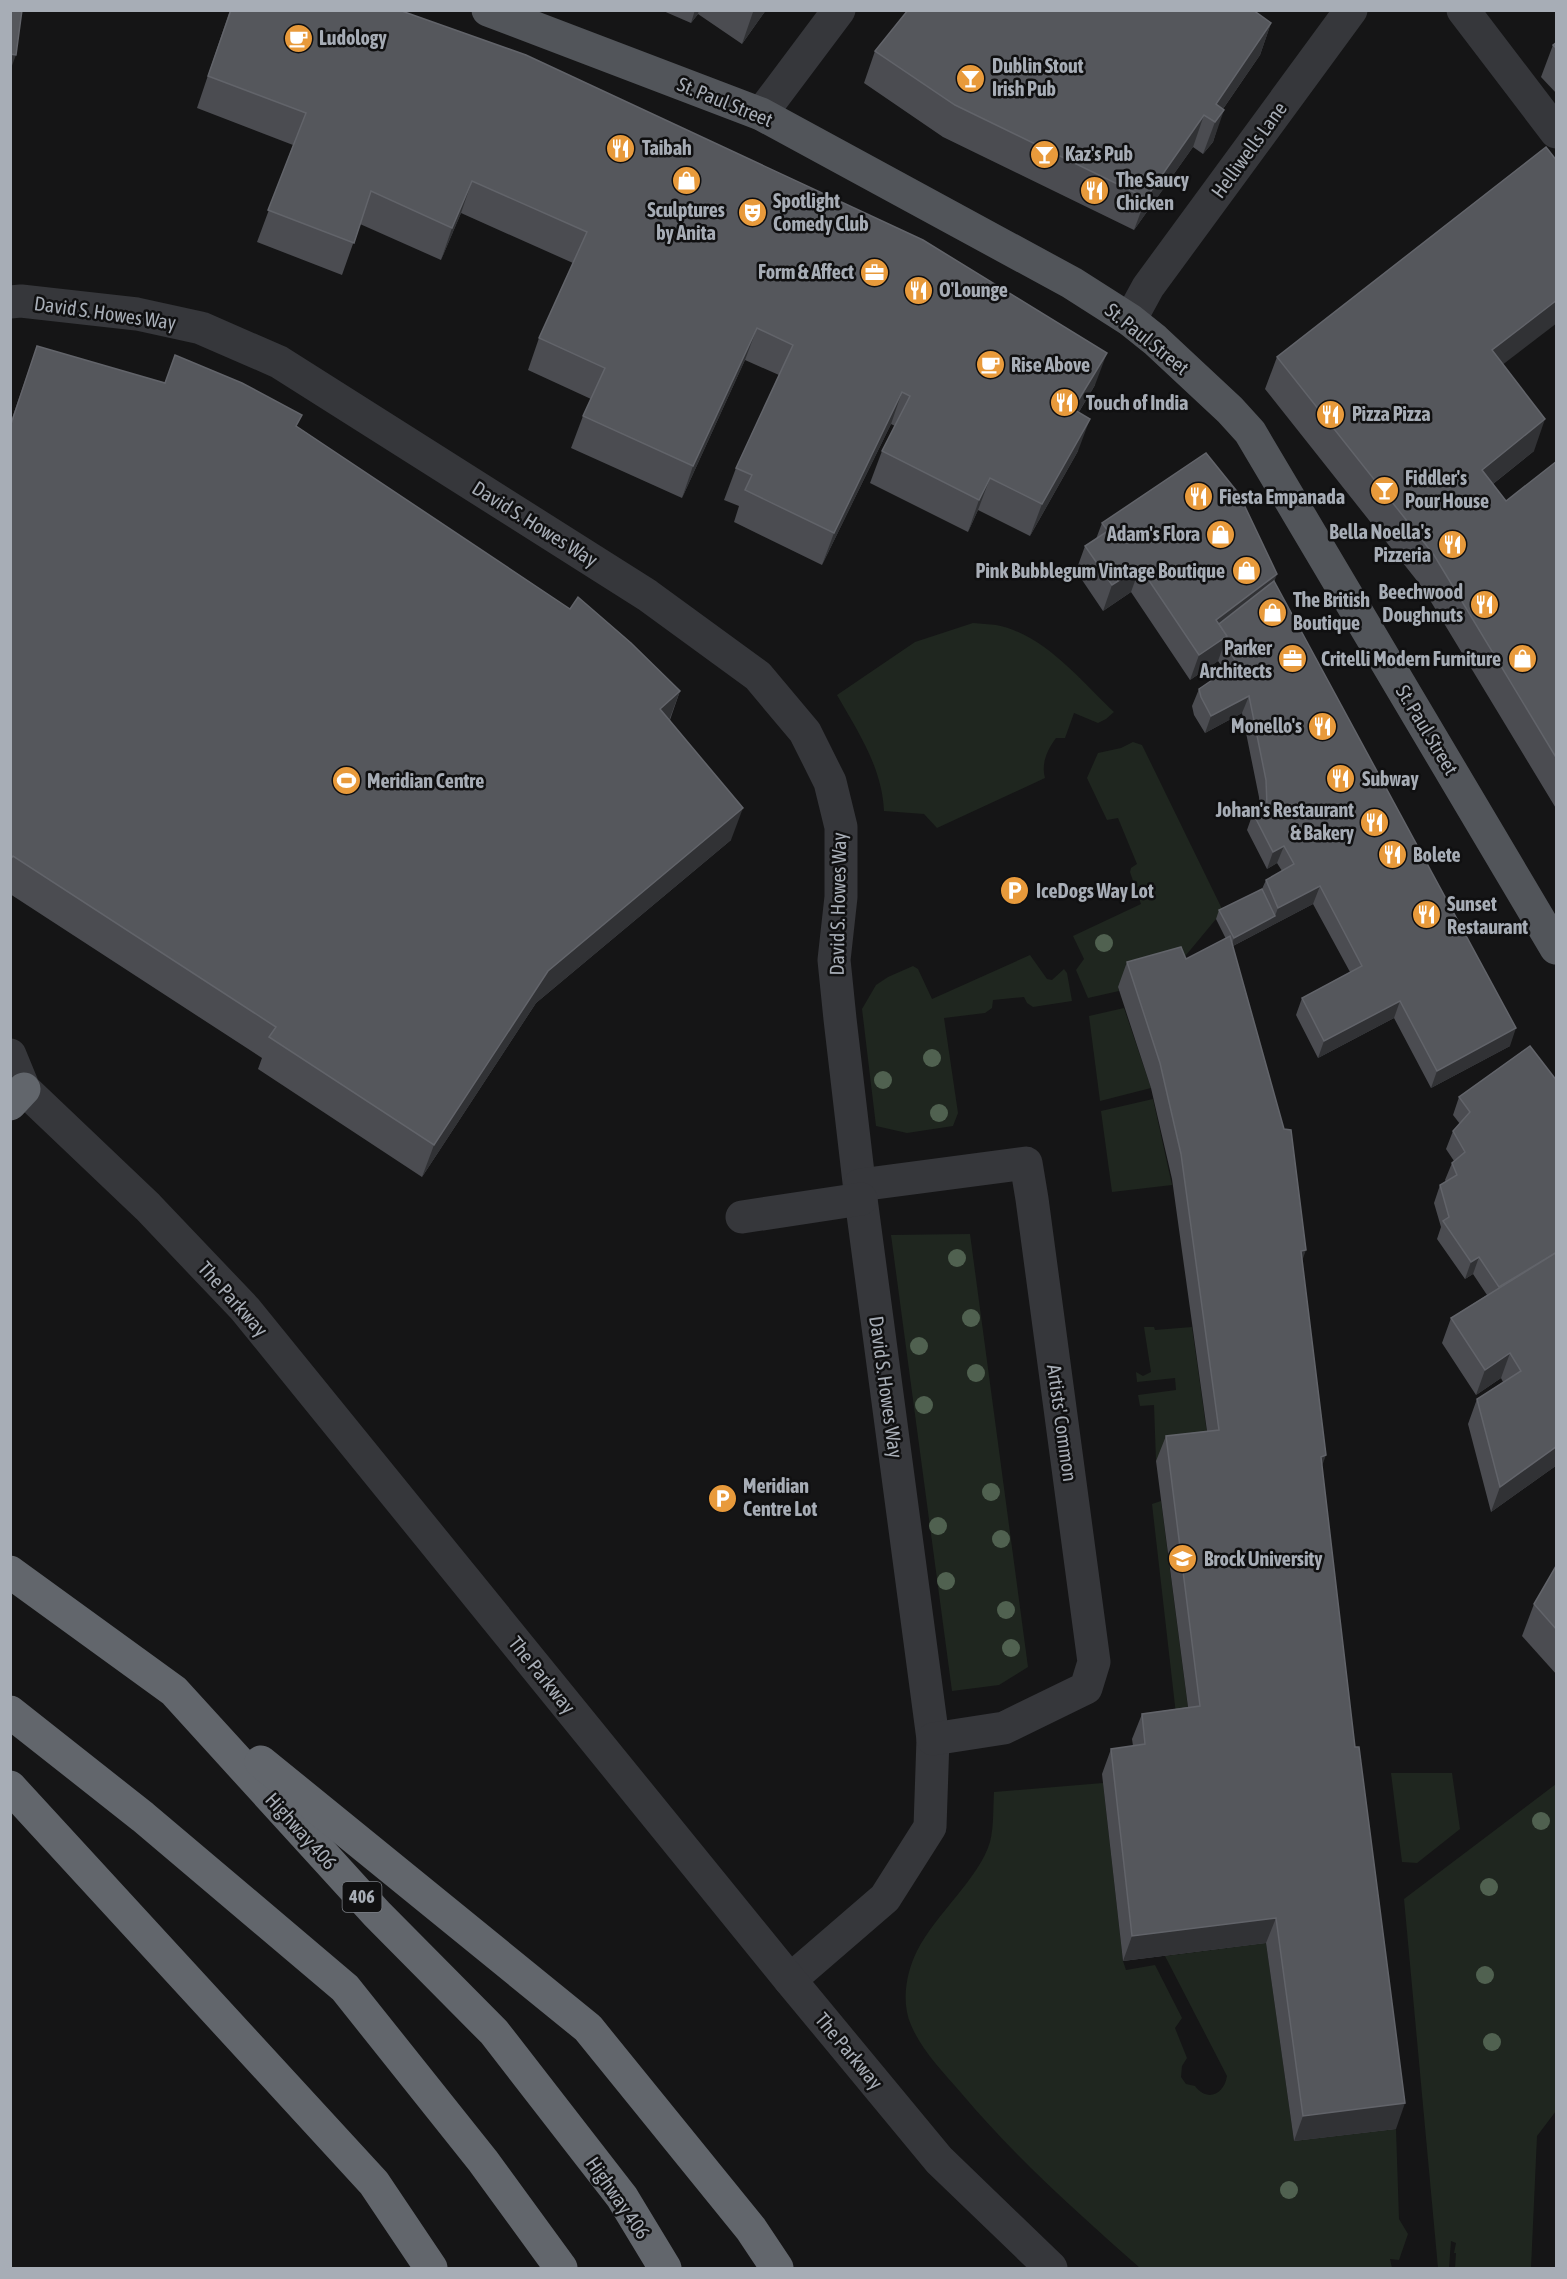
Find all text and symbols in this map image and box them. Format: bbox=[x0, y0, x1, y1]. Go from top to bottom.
cafe icon: Ludology bbox=[282, 22, 314, 54]
place label: Ludology bbox=[319, 26, 387, 49]
place label: Dublin Stout Irish Pub bbox=[992, 54, 1084, 100]
bar icon: Dublin Stout Irish Pub bbox=[955, 62, 987, 94]
street label: St. Paul Street bbox=[674, 72, 776, 131]
street label: Helliwells Lane bbox=[1206, 97, 1291, 202]
restaurant icon: Taibah bbox=[605, 132, 637, 164]
place label: Taibah bbox=[642, 136, 692, 159]
bar icon: Kaz's Pub bbox=[1028, 138, 1060, 170]
place label: Kaz's Pub bbox=[1065, 142, 1133, 165]
shop icon: Sculptures by Anita bbox=[670, 164, 702, 196]
place label: The Saucy Chicken bbox=[1116, 168, 1190, 214]
restaurant icon: The Saucy Chicken bbox=[1079, 175, 1111, 207]
place label: Spotlight Comedy Club bbox=[773, 189, 869, 235]
theatre icon: Spotlight Comedy Club bbox=[736, 196, 768, 228]
place label: Sculptures by Anita bbox=[647, 198, 725, 244]
office icon: Form & Affect bbox=[859, 256, 891, 288]
place label: Form & Affect bbox=[758, 260, 854, 283]
restaurant icon: O'Lounge bbox=[902, 274, 934, 306]
place label: O'Lounge bbox=[939, 278, 1008, 301]
street label: David S. Howes Way bbox=[33, 291, 178, 334]
street label: St. Paul Street bbox=[1101, 298, 1194, 379]
cafe icon: Rise Above bbox=[974, 349, 1006, 381]
place label: Rise Above bbox=[1011, 353, 1090, 376]
restaurant icon: Touch of India bbox=[1049, 387, 1081, 419]
place label: Touch of India bbox=[1086, 391, 1188, 414]
restaurant icon: Pizza Pizza bbox=[1315, 398, 1347, 430]
place label: Pizza Pizza bbox=[1352, 402, 1431, 425]
place label: Fiddler's Pour House bbox=[1405, 466, 1489, 512]
bar icon: Fiddler's Pour House bbox=[1368, 474, 1400, 506]
street label: David S. Howes Way bbox=[468, 476, 602, 571]
restaurant icon: Fiesta Empanada bbox=[1182, 481, 1214, 513]
place label: Fiesta Empanada bbox=[1219, 485, 1345, 508]
shop icon: Adam's Flora bbox=[1205, 518, 1237, 550]
place label: Bella Noella's Pizzeria bbox=[1329, 520, 1431, 566]
place label: Adam's Flora bbox=[1106, 522, 1200, 545]
restaurant icon: Bella Noella's Pizzeria bbox=[1436, 528, 1468, 560]
shop icon: Pink Bubblegum Vintage Boutique bbox=[1230, 555, 1262, 587]
place label: Pink Bubblegum Vintage Boutique bbox=[976, 559, 1225, 582]
place label: Beechwood Doughnuts bbox=[1378, 580, 1463, 626]
place label: The British Boutique bbox=[1293, 588, 1370, 634]
restaurant icon: Beechwood Doughnuts bbox=[1468, 588, 1500, 620]
shop icon: The British Boutique bbox=[1256, 596, 1288, 628]
place label: Parker Architects bbox=[1199, 636, 1273, 682]
office icon: Parker Architects bbox=[1277, 643, 1309, 675]
shop icon: Critelli Modern Furniture bbox=[1506, 643, 1538, 675]
place label: Critelli Modern Furniture bbox=[1321, 647, 1501, 670]
street label: St. Paul Street bbox=[1392, 681, 1463, 779]
restaurant icon: Monello's bbox=[1307, 710, 1339, 742]
place label: Monello's bbox=[1231, 714, 1302, 737]
restaurant icon: Subway bbox=[1325, 763, 1357, 795]
sports icon: Meridian Centre bbox=[330, 765, 362, 797]
place label: Subway bbox=[1362, 767, 1419, 790]
place label: Meridian Centre bbox=[367, 769, 484, 792]
place label: Johan's Restaurant & Bakery bbox=[1215, 798, 1355, 844]
restaurant icon: Johan's Restaurant & Bakery bbox=[1359, 806, 1391, 838]
street label: David S. Howes Way bbox=[825, 832, 850, 976]
restaurant icon: Bolete bbox=[1376, 839, 1408, 871]
place label: Bolete bbox=[1413, 843, 1461, 866]
parking icon: IceDogs Way Lot bbox=[999, 875, 1031, 907]
place label: IceDogs Way Lot bbox=[1036, 879, 1154, 902]
place label: Sunset Restaurant bbox=[1447, 892, 1528, 938]
restaurant icon: Sunset Restaurant bbox=[1410, 899, 1442, 931]
street label: The Parkway bbox=[194, 1257, 273, 1341]
street label: David S. Howes Way bbox=[865, 1314, 908, 1459]
street label: Artists' Common bbox=[1043, 1363, 1082, 1483]
place label: Meridian Centre Lot bbox=[743, 1474, 817, 1520]
parking icon: Meridian Centre Lot bbox=[706, 1482, 738, 1514]
school or university icon: Brock University bbox=[1167, 1543, 1199, 1575]
place label: Brock University bbox=[1204, 1547, 1323, 1570]
street label: The Parkway bbox=[504, 1631, 580, 1718]
street label: Highway 406 bbox=[261, 1788, 342, 1874]
road number: 406 bbox=[342, 1882, 382, 1912]
street label: The Parkway bbox=[811, 2008, 888, 2094]
street label: Highway 406 bbox=[582, 2152, 655, 2243]

